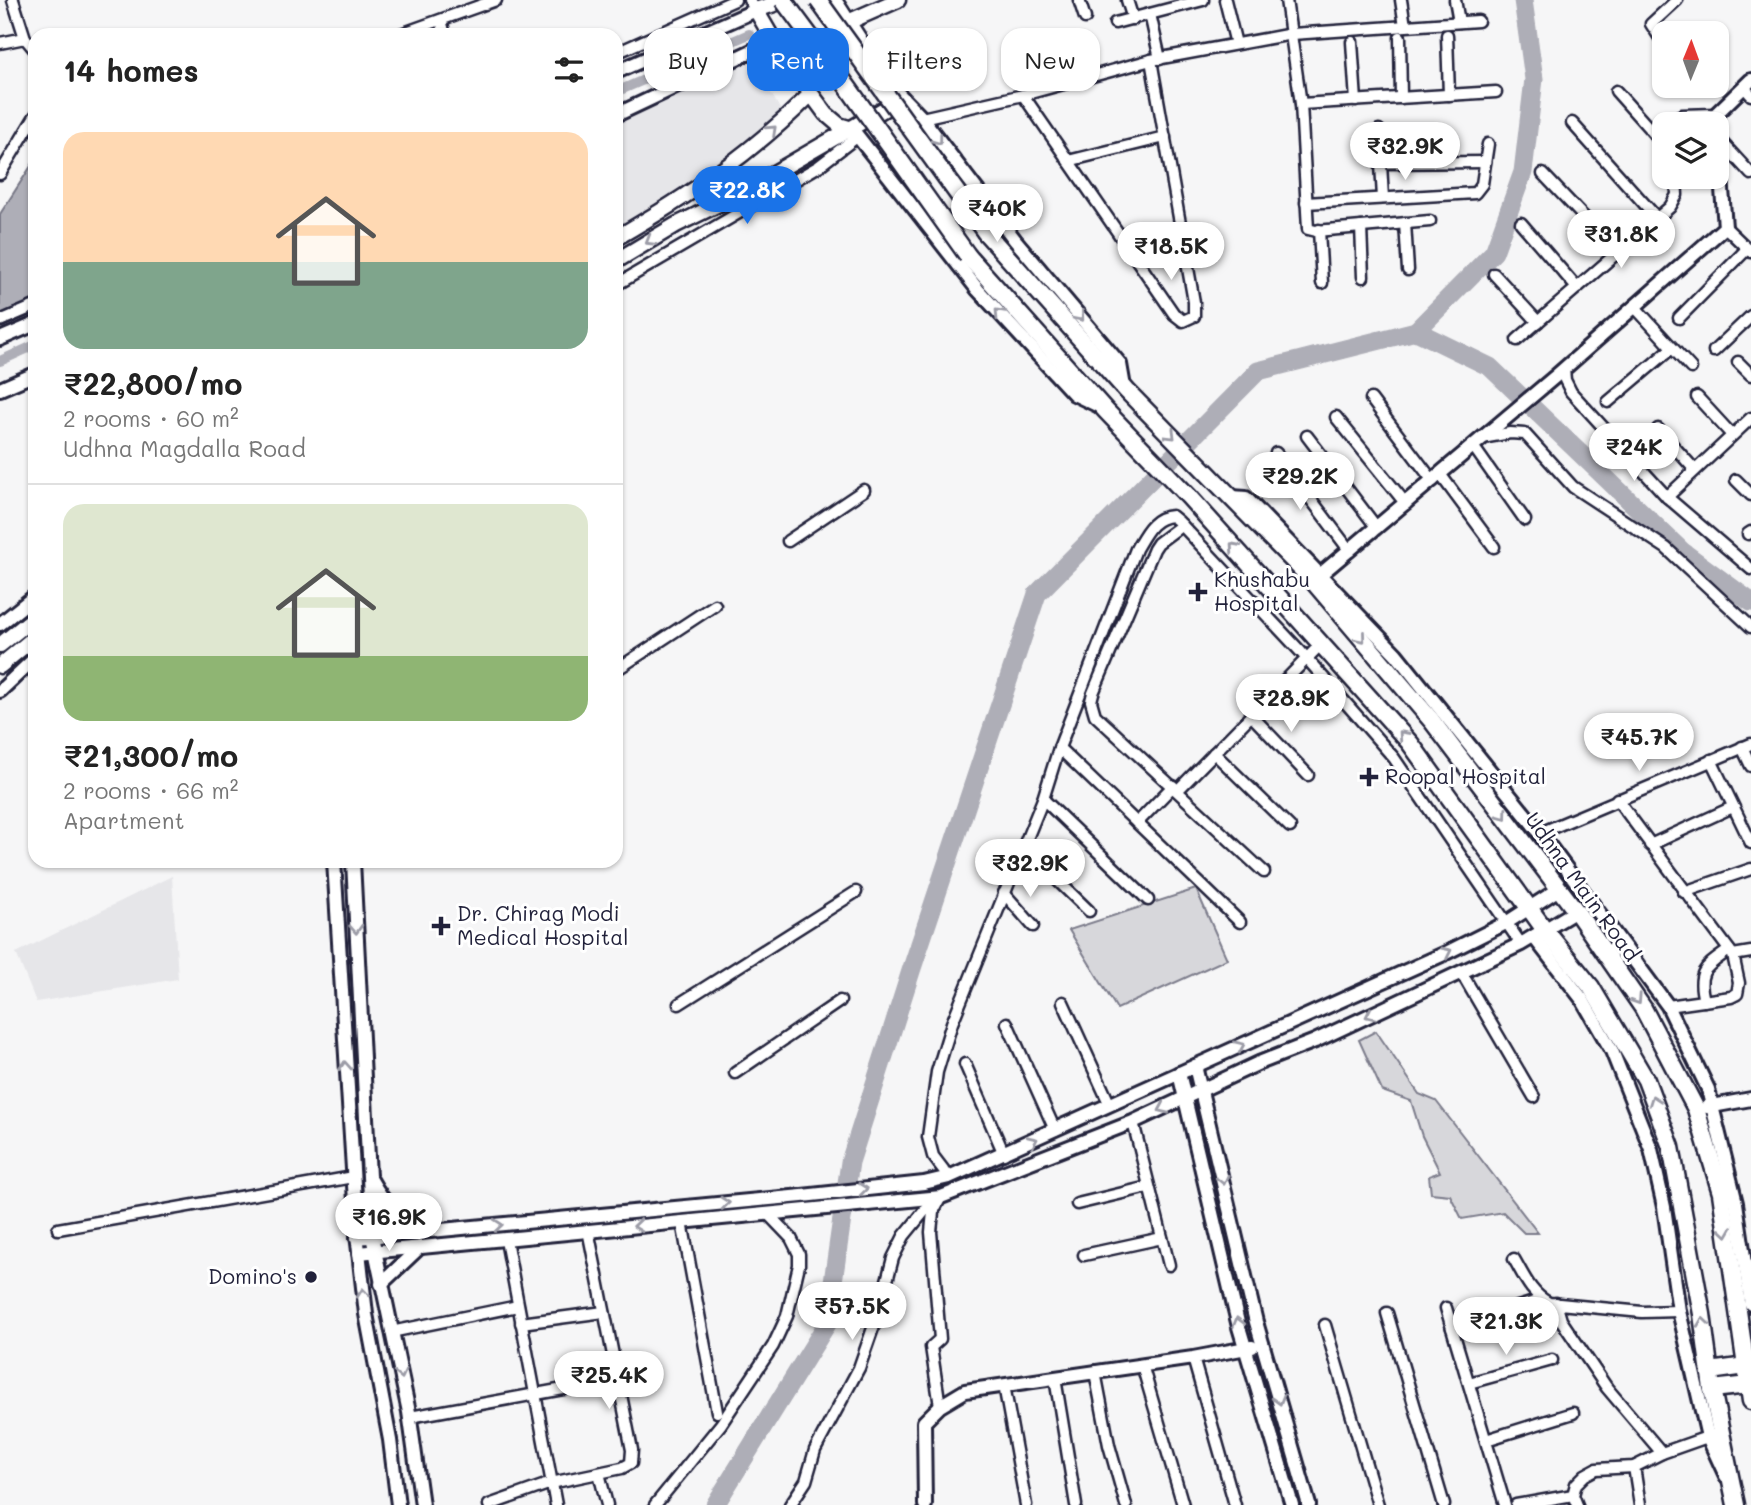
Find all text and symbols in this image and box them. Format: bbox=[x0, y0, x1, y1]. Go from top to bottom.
north arrow bbox=[1652, 21, 1729, 98]
map controls bbox=[1652, 21, 1729, 189]
chip: Buy bbox=[644, 28, 733, 91]
chip: Rent bbox=[747, 28, 849, 91]
chip: Filters bbox=[863, 28, 987, 91]
chip: New bbox=[1001, 28, 1100, 91]
text: 14 homes bbox=[63, 50, 199, 90]
icon: filters bbox=[550, 51, 588, 89]
button: layers bbox=[1652, 112, 1729, 189]
pin: ₹32.9K bbox=[1348, 122, 1462, 182]
one-way arrow bbox=[764, 126, 777, 138]
text: ₹32.9K bbox=[1366, 130, 1444, 160]
one-way arrow bbox=[929, 132, 942, 144]
pin: ₹22.8K bbox=[690, 166, 804, 226]
text: ₹22.8K bbox=[708, 174, 786, 204]
icon: home bbox=[263, 178, 389, 304]
pin: ₹40K bbox=[956, 184, 1038, 244]
text: ₹40K bbox=[967, 192, 1027, 222]
pin: ₹31.8K bbox=[1564, 210, 1678, 270]
text: ₹31.8K bbox=[1583, 218, 1659, 248]
pin: ₹18.5K bbox=[1114, 222, 1228, 282]
text: ₹18.5K bbox=[1133, 230, 1209, 260]
one-way arrow bbox=[645, 232, 658, 245]
one-way arrow bbox=[995, 308, 1008, 321]
one-way arrow bbox=[1072, 309, 1084, 322]
text: ₹22,800/mo bbox=[63, 363, 242, 403]
text: 2 rooms · 60 m² bbox=[63, 403, 239, 433]
pin: ₹24K bbox=[1593, 424, 1675, 483]
one-way arrow bbox=[1163, 427, 1176, 440]
text: ₹24K bbox=[1605, 431, 1663, 461]
text: Udhna Magdalla Road bbox=[63, 433, 306, 463]
pin: ₹29.2K bbox=[1243, 452, 1357, 512]
text: ₹29.2K bbox=[1262, 460, 1338, 490]
one-way arrow bbox=[1230, 543, 1242, 556]
icon: home bbox=[263, 550, 389, 676]
place label: Khushabu Hospital bbox=[1214, 565, 1310, 616]
marker: Khushabu Hospital bbox=[1188, 582, 1208, 602]
one-way arrow bbox=[1353, 630, 1365, 643]
pin: ₹28.9K bbox=[1234, 674, 1348, 734]
text: ₹28.9K bbox=[1252, 682, 1330, 712]
pin: ₹45.7K bbox=[1582, 714, 1696, 773]
text: ₹45.7K bbox=[1600, 721, 1678, 751]
one-way arrow bbox=[1399, 730, 1411, 743]
text: ₹21,300/mo bbox=[63, 735, 238, 775]
place label: Roopal Hospital bbox=[1385, 762, 1546, 789]
marker: Roopal Hospital bbox=[1359, 767, 1379, 787]
text: 2 rooms · 66 m² bbox=[63, 775, 238, 805]
text: Apartment bbox=[63, 805, 185, 835]
street label: Udhna Main Road bbox=[1520, 806, 1646, 966]
one-way arrow bbox=[1495, 808, 1508, 820]
pin: ₹32.9K bbox=[973, 839, 1087, 899]
text: ₹32.9K bbox=[991, 847, 1069, 877]
place label: Dr. Chirag Modi Medical Hospital bbox=[457, 899, 629, 950]
marker: Dr. Chirag Modi Medical Hospital bbox=[431, 916, 451, 936]
one-way arrow bbox=[349, 924, 364, 935]
one-way arrow bbox=[1440, 947, 1452, 961]
one-way arrow bbox=[1628, 992, 1641, 1005]
one-way arrow bbox=[1365, 1007, 1377, 1021]
one-way arrow bbox=[1232, 1040, 1245, 1054]
one-way arrow bbox=[338, 1060, 353, 1071]
one-way arrow bbox=[1648, 1095, 1662, 1107]
one-way arrow bbox=[1158, 1101, 1170, 1115]
one-way arrow bbox=[1026, 1135, 1038, 1149]
one-way arrow bbox=[1215, 1173, 1229, 1185]
one-way arrow bbox=[858, 1182, 869, 1197]
pin: ₹16.9K bbox=[332, 1194, 446, 1253]
one-way arrow bbox=[719, 1196, 731, 1211]
text: ₹16.9K bbox=[351, 1201, 427, 1231]
one-way arrow bbox=[492, 1217, 504, 1232]
one-way arrow bbox=[632, 1218, 643, 1233]
one-way arrow bbox=[1719, 1227, 1734, 1238]
place label: Domino's bbox=[208, 1262, 297, 1289]
marker: Domino's bbox=[303, 1269, 319, 1285]
pin: ₹57.5K bbox=[795, 1282, 909, 1342]
one-way arrow bbox=[356, 1287, 371, 1299]
text: ₹57.5K bbox=[813, 1290, 891, 1320]
pin: ₹21.3K bbox=[1449, 1298, 1563, 1357]
text: ₹21.3K bbox=[1469, 1305, 1543, 1335]
one-way arrow bbox=[1232, 1316, 1246, 1328]
one-way arrow bbox=[1696, 1316, 1711, 1327]
pin: ₹25.4K bbox=[552, 1352, 666, 1411]
text: ₹25.4K bbox=[570, 1359, 648, 1389]
one-way arrow bbox=[392, 1368, 407, 1380]
one-way arrow bbox=[1270, 1394, 1285, 1406]

